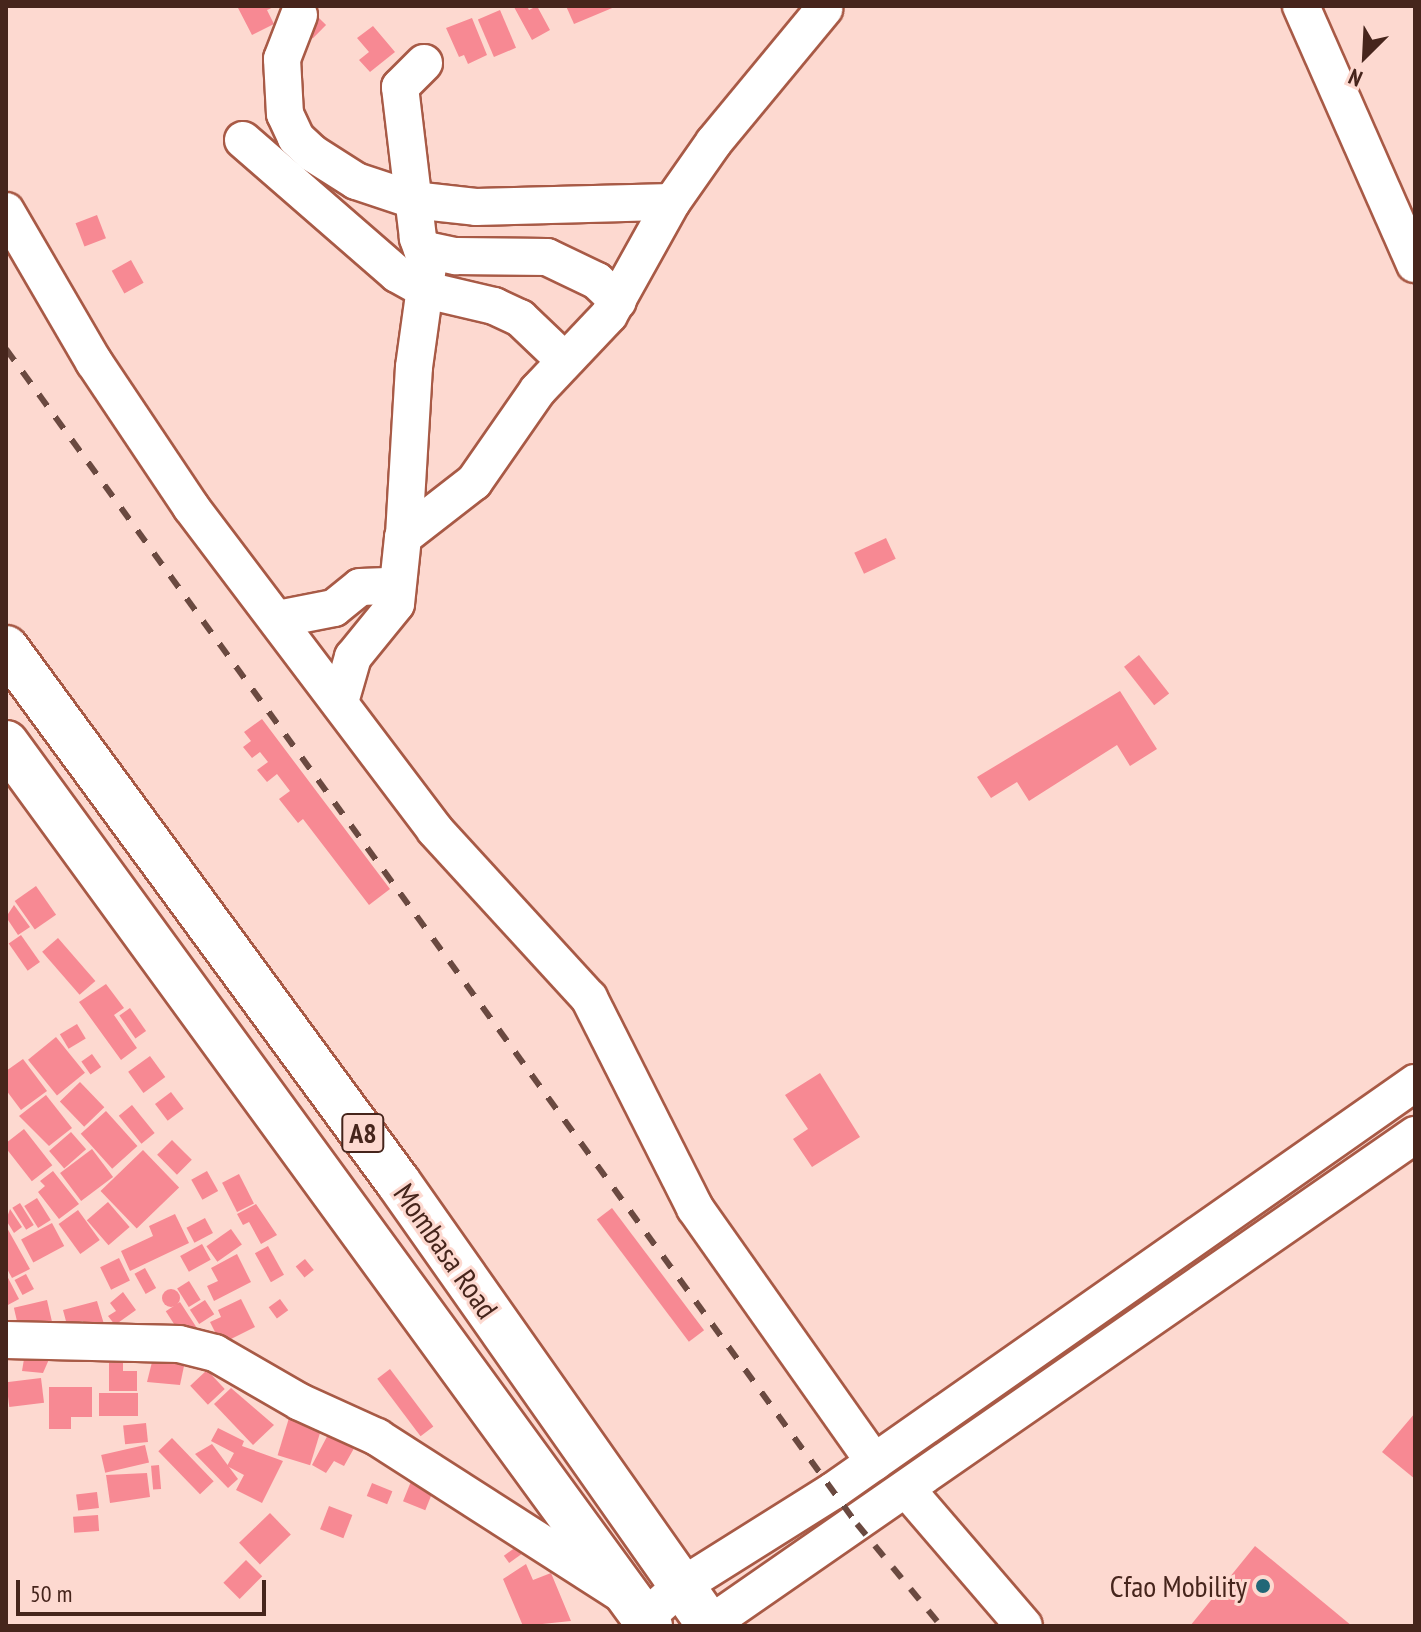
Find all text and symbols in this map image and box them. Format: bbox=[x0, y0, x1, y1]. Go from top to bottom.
north arrow bbox=[1325, 16, 1405, 96]
text: N bbox=[1344, 63, 1366, 93]
road number: A8 bbox=[341, 1109, 385, 1157]
street label: Mombasa Road bbox=[386, 1177, 506, 1325]
scale bar bbox=[20, 1564, 270, 1614]
place label: Cfao Mobility bbox=[1110, 1568, 1247, 1604]
marker: Cfao Mobility bbox=[1254, 1577, 1272, 1595]
text: 50 m bbox=[30, 1578, 72, 1609]

